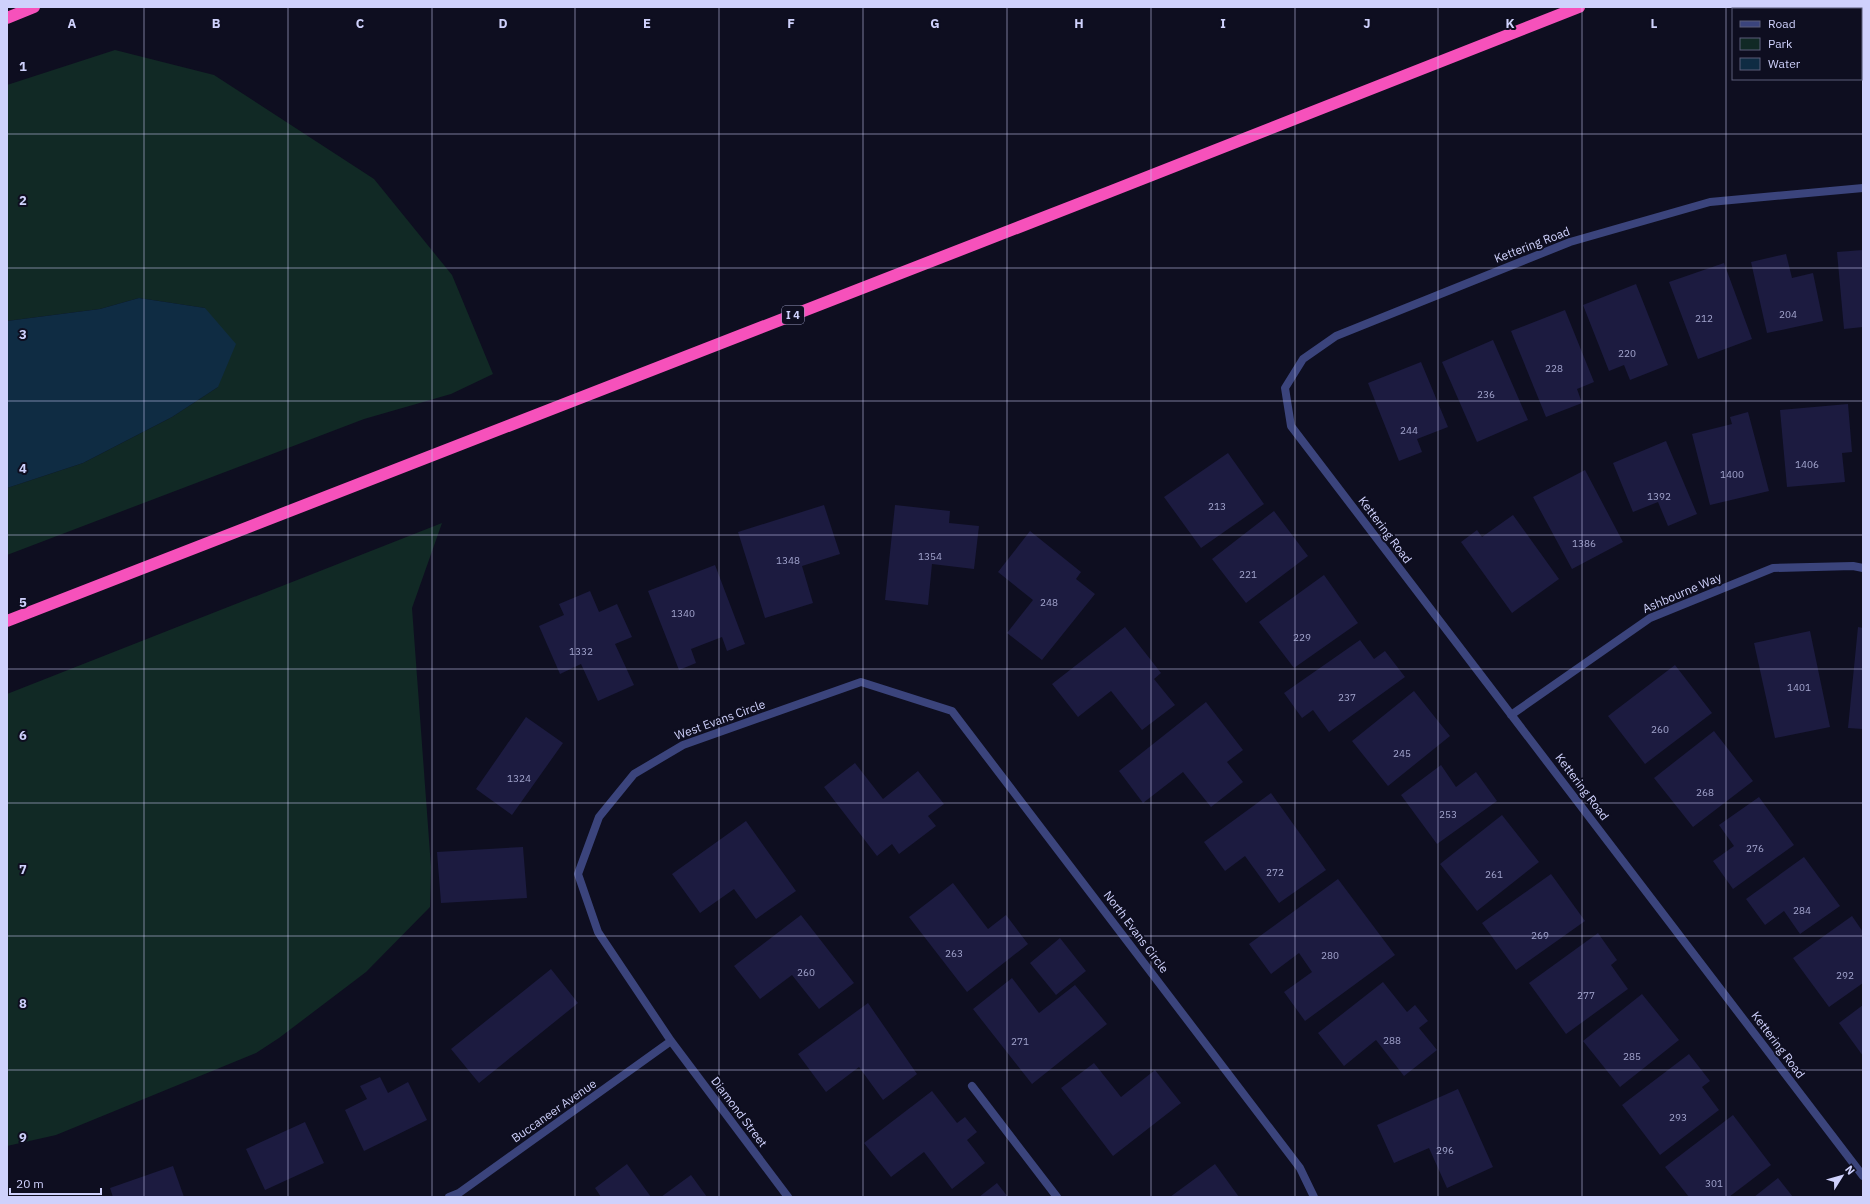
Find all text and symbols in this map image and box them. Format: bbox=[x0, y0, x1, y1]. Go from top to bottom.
legend bbox=[1732, 8, 1862, 80]
text: A bbox=[68, 15, 77, 32]
text: B bbox=[212, 15, 221, 32]
text: C bbox=[356, 15, 365, 32]
text: D bbox=[498, 15, 508, 32]
text: E bbox=[643, 15, 651, 32]
text: F bbox=[787, 15, 795, 32]
text: G bbox=[930, 15, 940, 32]
text: H bbox=[1074, 15, 1084, 32]
text: I bbox=[1220, 15, 1226, 32]
text: J bbox=[1363, 15, 1371, 32]
text: K bbox=[1505, 15, 1515, 32]
text: L bbox=[1651, 15, 1658, 32]
text: Road bbox=[1768, 16, 1796, 31]
text: Park bbox=[1768, 36, 1793, 51]
text: Water bbox=[1768, 56, 1801, 71]
text: 1 bbox=[19, 58, 27, 75]
text: 2 bbox=[19, 192, 27, 209]
street label: Kettering Road bbox=[1492, 223, 1572, 266]
road number: I 4 bbox=[782, 306, 804, 324]
house number: 204 bbox=[1779, 308, 1797, 321]
house number: 212 bbox=[1695, 312, 1713, 325]
text: 3 bbox=[19, 326, 27, 343]
house number: 220 bbox=[1618, 347, 1636, 360]
house number: 228 bbox=[1545, 362, 1563, 375]
house number: 236 bbox=[1477, 388, 1495, 401]
house number: 244 bbox=[1400, 424, 1418, 437]
house number: 1406 bbox=[1795, 458, 1819, 471]
text: 4 bbox=[19, 460, 27, 477]
house number: 1400 bbox=[1720, 468, 1744, 481]
house number: 1392 bbox=[1647, 490, 1671, 503]
street label: Kettering Road bbox=[1355, 493, 1415, 566]
house number: 213 bbox=[1208, 500, 1226, 513]
house number: 1386 bbox=[1572, 537, 1596, 550]
house number: 1354 bbox=[918, 550, 942, 563]
house number: 1348 bbox=[776, 554, 800, 567]
house number: 221 bbox=[1239, 568, 1257, 581]
street label: Ashbourne Way bbox=[1640, 569, 1724, 616]
text: 5 bbox=[19, 594, 27, 611]
house number: 248 bbox=[1040, 596, 1058, 609]
house number: 1340 bbox=[671, 607, 695, 620]
house number: 229 bbox=[1293, 631, 1311, 644]
house number: 1332 bbox=[569, 645, 593, 658]
house number: 1401 bbox=[1787, 681, 1811, 694]
house number: 237 bbox=[1338, 691, 1356, 704]
street label: West Evans Circle bbox=[672, 696, 768, 743]
house number: 260 bbox=[1651, 723, 1669, 736]
text: 6 bbox=[19, 727, 27, 744]
house number: 245 bbox=[1393, 747, 1411, 760]
street label: Kettering Road bbox=[1552, 750, 1612, 823]
house number: 1324 bbox=[507, 772, 531, 785]
house number: 268 bbox=[1696, 786, 1714, 799]
house number: 253 bbox=[1439, 808, 1457, 821]
house number: 276 bbox=[1746, 842, 1764, 855]
text: 7 bbox=[19, 861, 27, 878]
house number: 272 bbox=[1266, 866, 1284, 879]
house number: 261 bbox=[1485, 868, 1503, 881]
street label: North Evans Circle bbox=[1101, 888, 1172, 976]
house number: 284 bbox=[1793, 904, 1811, 917]
house number: 269 bbox=[1531, 929, 1549, 942]
house number: 263 bbox=[945, 947, 963, 960]
house number: 280 bbox=[1321, 949, 1339, 962]
house number: 260 bbox=[797, 966, 815, 979]
house number: 292 bbox=[1836, 969, 1854, 982]
house number: 277 bbox=[1577, 989, 1595, 1002]
text: 8 bbox=[19, 995, 27, 1012]
street label: Kettering Road bbox=[1748, 1008, 1808, 1081]
house number: 288 bbox=[1383, 1034, 1401, 1047]
house number: 271 bbox=[1011, 1035, 1029, 1048]
house number: 285 bbox=[1623, 1050, 1641, 1063]
street label: Diamond Street bbox=[708, 1074, 771, 1150]
street label: Buccaneer Avenue bbox=[508, 1075, 599, 1146]
house number: 293 bbox=[1669, 1111, 1687, 1124]
text: 9 bbox=[19, 1129, 27, 1146]
house number: 296 bbox=[1436, 1144, 1454, 1157]
north arrow bbox=[1822, 1156, 1862, 1196]
text: N bbox=[1842, 1163, 1858, 1177]
scale bar bbox=[10, 1170, 101, 1196]
text: 20 m bbox=[16, 1176, 44, 1191]
house number: 301 bbox=[1705, 1177, 1723, 1190]

